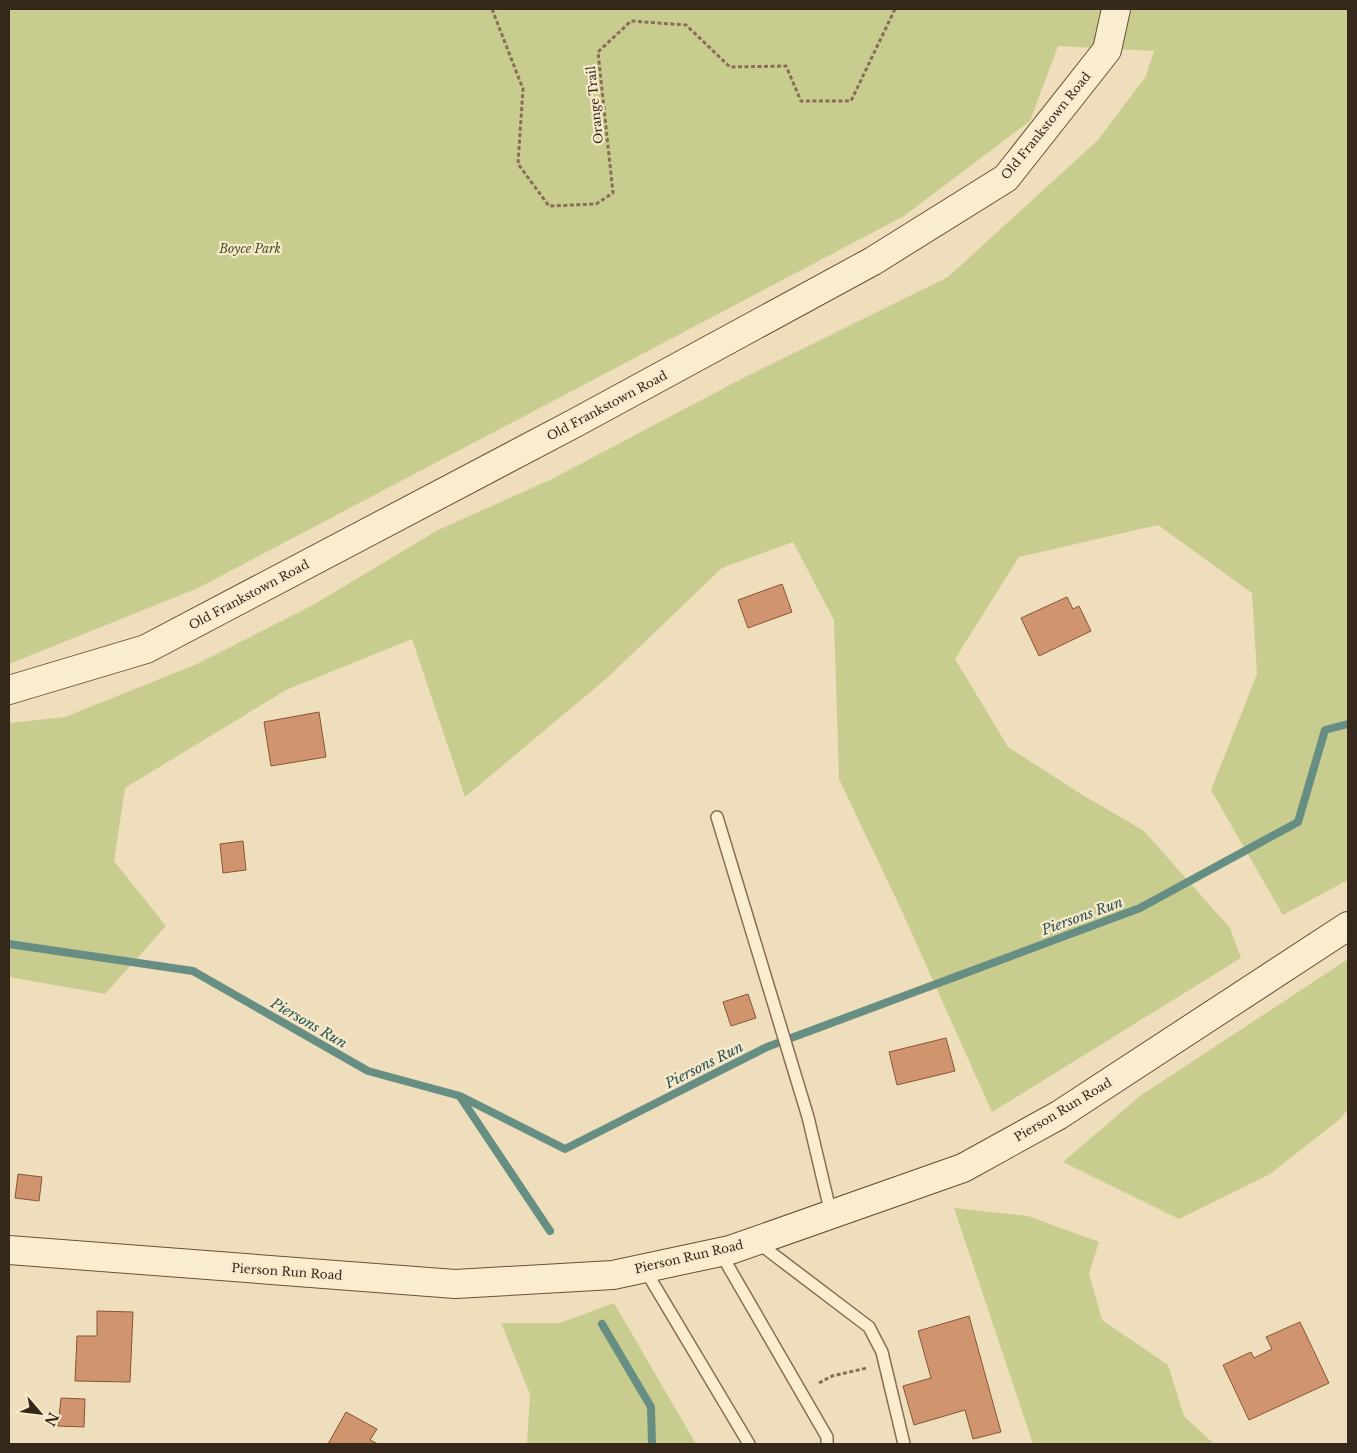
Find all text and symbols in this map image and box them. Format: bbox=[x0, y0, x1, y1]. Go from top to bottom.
street label: Orange Trail bbox=[583, 65, 606, 145]
street label: Old Frankstown Road bbox=[998, 69, 1094, 183]
park label: Boyce Park bbox=[218, 241, 281, 256]
street label: Old Frankstown Road bbox=[544, 367, 669, 444]
street label: Old Frankstown Road bbox=[186, 556, 311, 633]
water label: Piersons Run bbox=[1038, 893, 1125, 939]
water label: Piersons Run bbox=[267, 993, 351, 1052]
water label: Piersons Run bbox=[661, 1038, 746, 1093]
street label: Pierson Run Road bbox=[1011, 1075, 1114, 1145]
street label: Pierson Run Road bbox=[633, 1237, 745, 1276]
street label: Pierson Run Road bbox=[231, 1260, 343, 1283]
north arrow bbox=[15, 1388, 65, 1438]
text: N bbox=[40, 1409, 63, 1429]

